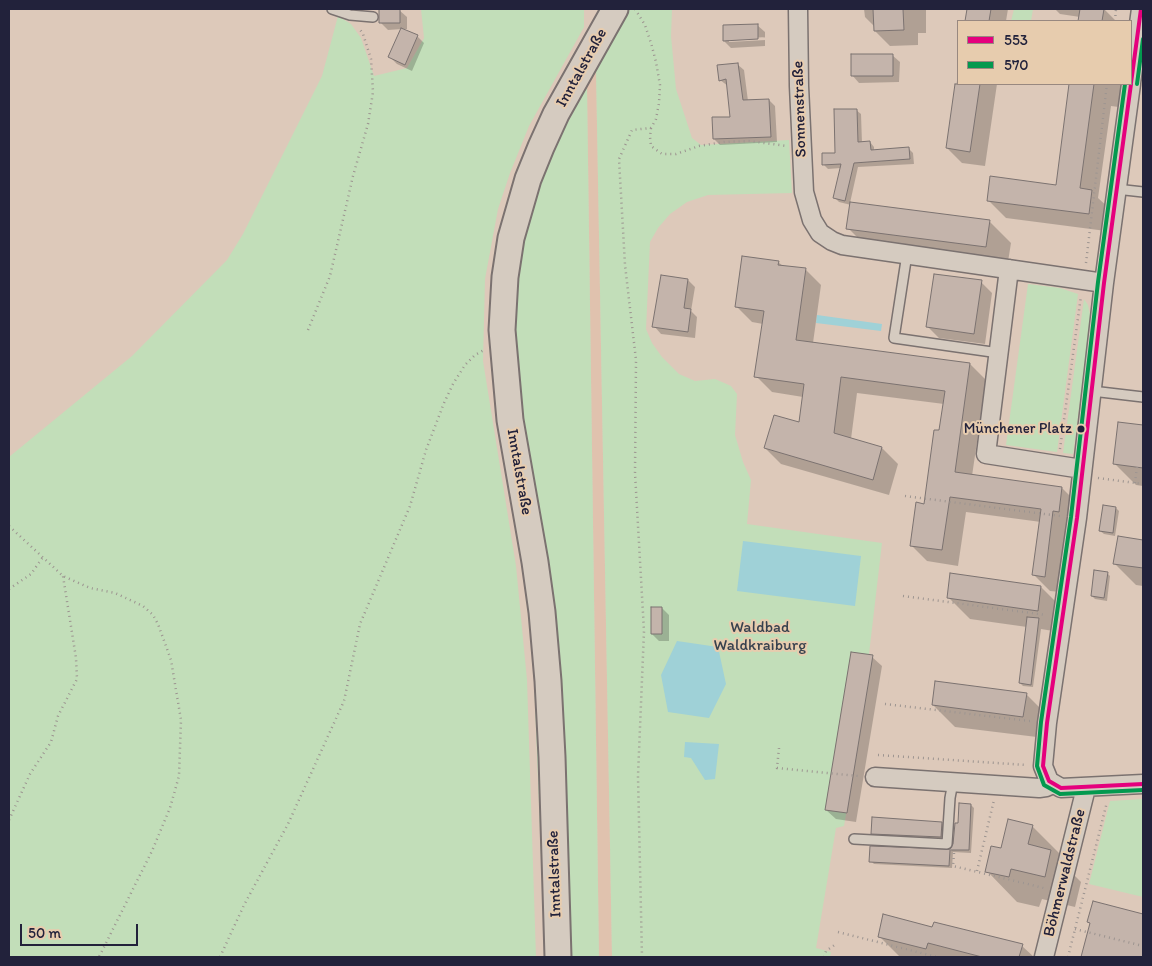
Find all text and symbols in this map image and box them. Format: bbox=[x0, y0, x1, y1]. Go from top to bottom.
legend bbox=[957, 20, 1132, 85]
street label: Inntalstraße bbox=[552, 25, 612, 111]
text: 553 bbox=[1004, 31, 1028, 49]
text: 570 bbox=[1004, 56, 1029, 74]
street label: Sonnenstraße bbox=[789, 60, 811, 158]
place label: Münchener Platz bbox=[964, 420, 1072, 438]
marker: Münchener Platz bbox=[1076, 424, 1086, 434]
street label: Inntalstraße bbox=[502, 427, 536, 517]
park label: Waldbad Waldkraiburg bbox=[714, 618, 806, 656]
street label: Böhmerwaldstraße bbox=[1040, 807, 1090, 939]
street label: Inntalstraße bbox=[544, 830, 566, 918]
scale bar bbox=[22, 914, 140, 946]
text: 50 m bbox=[28, 924, 61, 942]

